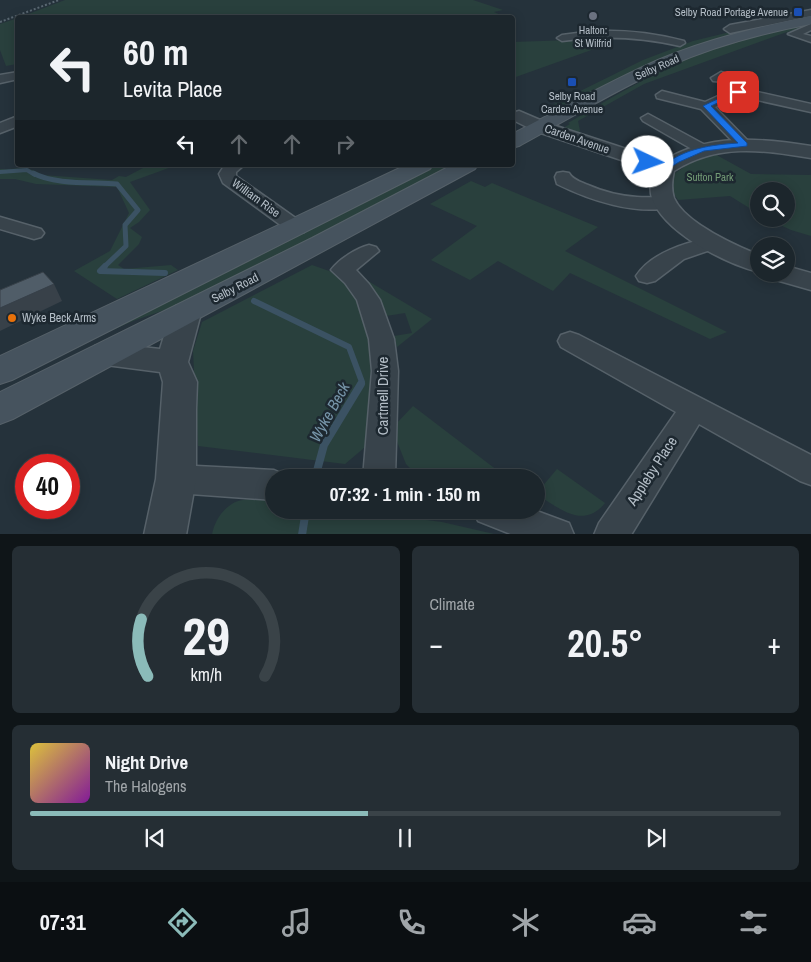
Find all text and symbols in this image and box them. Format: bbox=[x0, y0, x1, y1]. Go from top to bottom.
place label: Selby Road Portage Avenue bbox=[675, 5, 788, 19]
marker: Selby Road Portage Avenue bbox=[792, 6, 804, 18]
marker: Halton: St Wilfrid bbox=[587, 10, 599, 22]
place label: Halton: St Wilfrid bbox=[574, 23, 612, 50]
text: 60 m bbox=[123, 29, 188, 76]
icon: left bbox=[40, 35, 105, 100]
street label: Selby Road bbox=[633, 51, 681, 83]
pin bbox=[717, 71, 759, 113]
text: Levita Place bbox=[123, 74, 222, 104]
marker: Selby Road Carden Avenue bbox=[566, 76, 578, 88]
icon: arrive bbox=[724, 78, 752, 106]
place label: Selby Road Carden Avenue bbox=[541, 89, 603, 116]
street label: Carden Avenue bbox=[542, 120, 612, 158]
icon: left bbox=[172, 130, 200, 158]
icon: ahead bbox=[225, 130, 253, 158]
icon: ahead bbox=[278, 130, 306, 158]
icon: right bbox=[331, 130, 359, 158]
position arrow bbox=[621, 135, 673, 187]
park label: Sutton Park bbox=[686, 170, 734, 184]
street label: William Rise bbox=[229, 175, 283, 221]
map controls bbox=[750, 182, 795, 282]
button: search bbox=[750, 182, 795, 227]
button: layers bbox=[750, 237, 795, 282]
street label: Selby Road bbox=[209, 269, 261, 307]
place label: Wyke Beck Arms bbox=[22, 310, 96, 326]
marker: Wyke Beck Arms bbox=[6, 312, 18, 324]
street label: Cartmell Drive bbox=[372, 357, 393, 435]
water label: Wyke Beck bbox=[304, 378, 355, 446]
street label: Appleby Place bbox=[621, 432, 682, 510]
speed limit sign: 40 bbox=[15, 454, 80, 519]
text: 07:32 · 1 min · 150 m bbox=[330, 481, 480, 507]
text: Climate bbox=[430, 593, 475, 615]
text: 29 bbox=[182, 601, 229, 671]
text: 20.5° bbox=[567, 618, 643, 669]
text: − bbox=[430, 625, 443, 663]
text: + bbox=[768, 625, 781, 663]
text: km/h bbox=[190, 663, 222, 687]
text: Night Drive bbox=[105, 749, 188, 775]
text: The Halogens bbox=[105, 775, 187, 797]
icon: previous bbox=[141, 824, 169, 852]
icon: pause bbox=[391, 824, 419, 852]
icon: next bbox=[642, 824, 670, 852]
icon: directions bbox=[165, 905, 200, 940]
icon: music bbox=[279, 905, 314, 940]
icon: phone bbox=[394, 905, 429, 940]
icon: climate bbox=[508, 905, 543, 940]
icon: car bbox=[622, 905, 657, 940]
icon: filters bbox=[736, 905, 771, 940]
text: 07:31 bbox=[40, 907, 86, 937]

